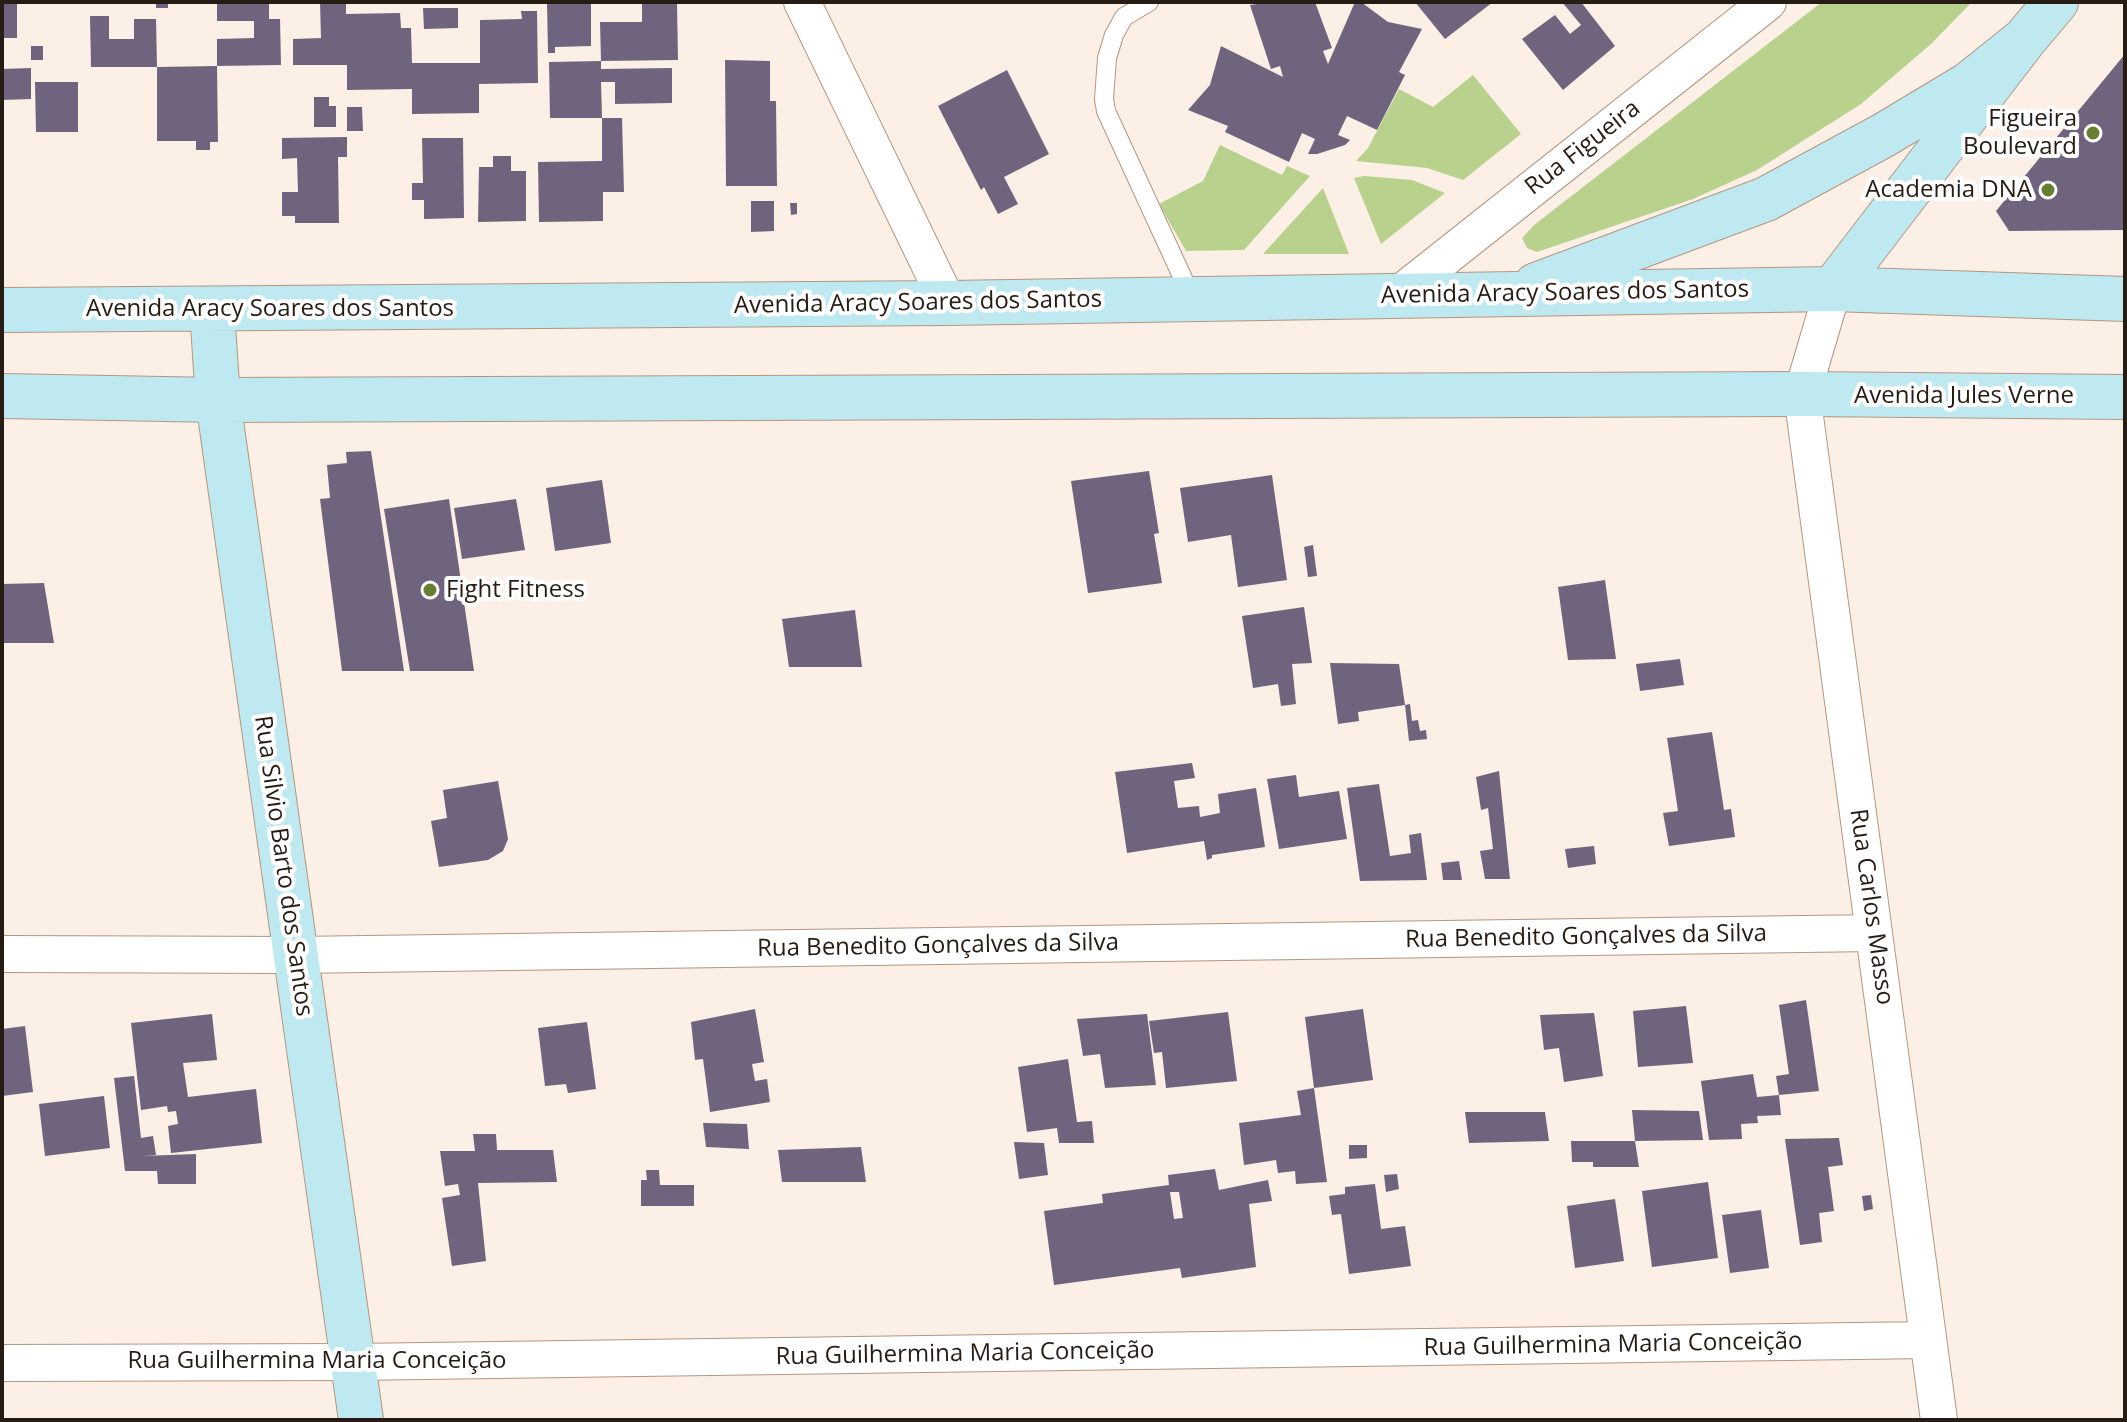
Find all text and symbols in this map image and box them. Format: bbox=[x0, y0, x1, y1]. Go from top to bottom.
street label: Rua Figueira bbox=[1520, 94, 1646, 202]
place label: Figueira Boulevard bbox=[1963, 105, 2077, 161]
marker: Figueira Boulevard bbox=[2084, 124, 2102, 142]
place label: Academia DNA bbox=[1865, 176, 2032, 204]
marker: Academia DNA bbox=[2039, 181, 2057, 199]
street label: Avenida Aracy Soares dos Santos bbox=[1381, 275, 1749, 311]
street label: Avenida Aracy Soares dos Santos bbox=[734, 285, 1102, 321]
street label: Avenida Aracy Soares dos Santos bbox=[86, 295, 454, 323]
street label: Avenida Jules Verne bbox=[1854, 382, 2074, 410]
place label: Fight Fitness bbox=[446, 576, 585, 604]
marker: Fight Fitness bbox=[421, 581, 439, 599]
street label: Rua Silvio Barto dos Santos bbox=[248, 714, 318, 1018]
street label: Rua Carlos Masso bbox=[1843, 807, 1899, 1007]
street label: Rua Benedito Gonçalves da Silva bbox=[1405, 919, 1767, 955]
street label: Rua Benedito Gonçalves da Silva bbox=[757, 928, 1119, 964]
street label: Rua Guilhermina Maria Conceição bbox=[1423, 1327, 1803, 1363]
street label: Rua Guilhermina Maria Conceição bbox=[775, 1336, 1155, 1372]
street label: Rua Guilhermina Maria Conceição bbox=[128, 1347, 506, 1375]

